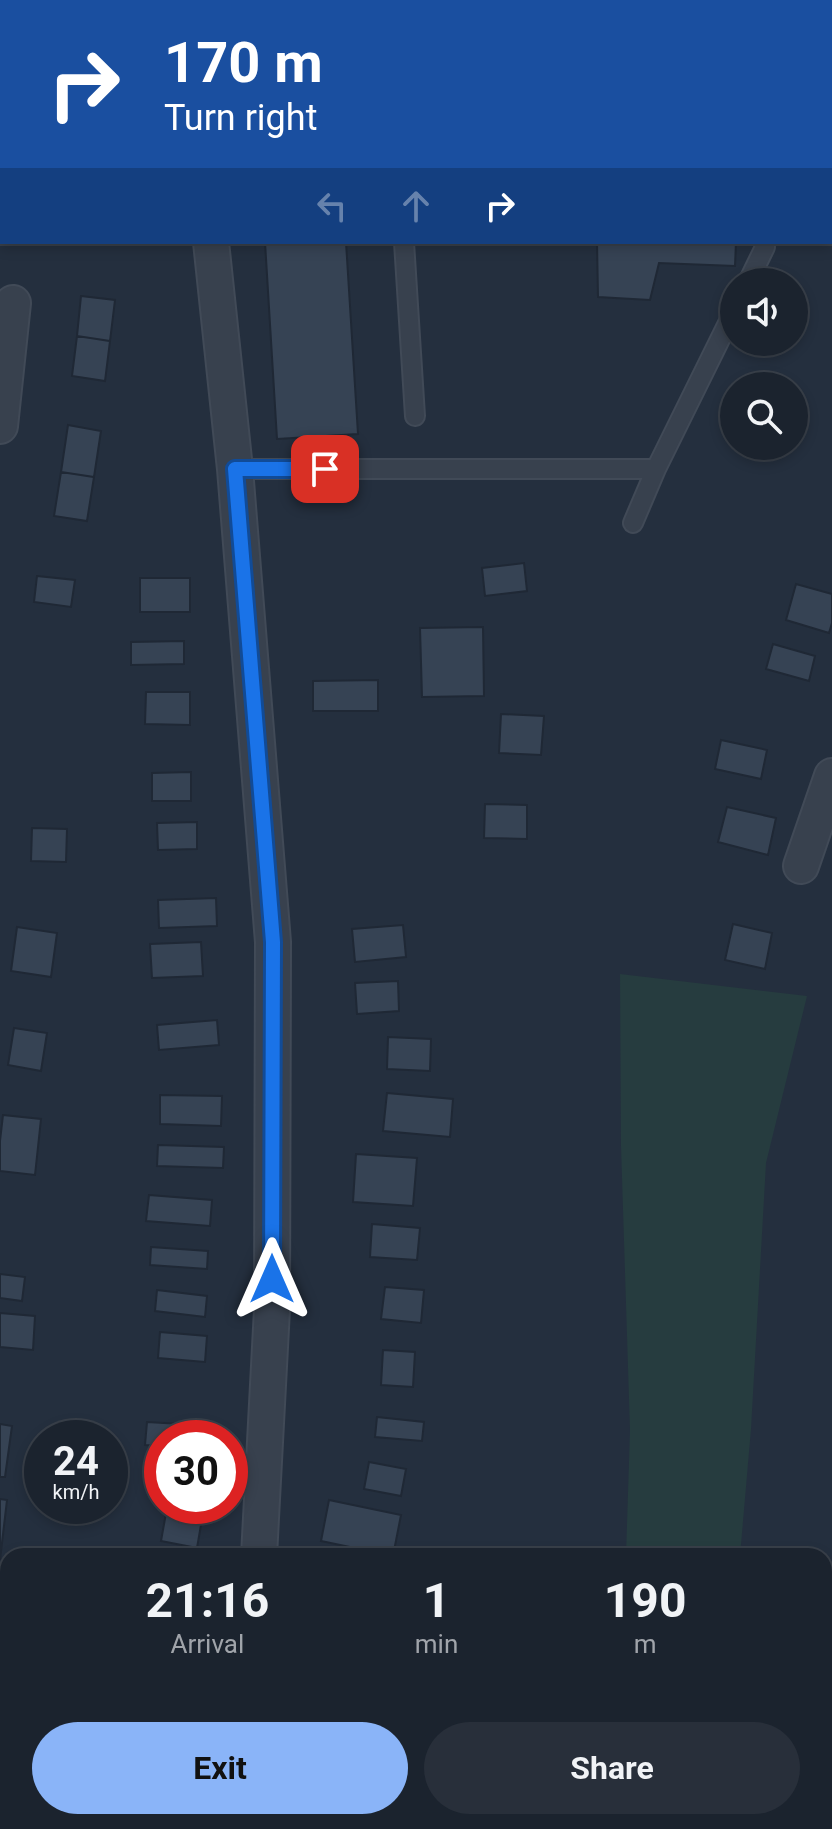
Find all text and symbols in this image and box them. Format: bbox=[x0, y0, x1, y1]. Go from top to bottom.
text: 170 m bbox=[164, 30, 323, 96]
icon: right bbox=[32, 32, 136, 136]
text: Turn right bbox=[164, 97, 317, 139]
icon: left bbox=[310, 184, 354, 228]
icon: ahead bbox=[394, 184, 438, 228]
icon: right bbox=[478, 184, 522, 228]
map controls bbox=[720, 268, 808, 460]
button: sound bbox=[720, 268, 808, 356]
button: search bbox=[720, 372, 808, 460]
pin bbox=[291, 435, 359, 503]
icon: arrive bbox=[303, 447, 347, 491]
position arrow bbox=[230, 1237, 314, 1321]
speed limit sign: 30 bbox=[144, 1420, 248, 1524]
text: 24 bbox=[53, 1438, 99, 1485]
text: km/h bbox=[53, 1480, 99, 1504]
text: 21:16 bbox=[146, 1572, 269, 1629]
text: 1 bbox=[423, 1572, 450, 1629]
text: 190 bbox=[604, 1572, 686, 1629]
text: Arrival bbox=[171, 1629, 244, 1659]
text: min bbox=[415, 1629, 458, 1659]
text: m bbox=[634, 1629, 657, 1659]
button: Exit bbox=[32, 1722, 408, 1814]
button: Share bbox=[424, 1722, 800, 1814]

